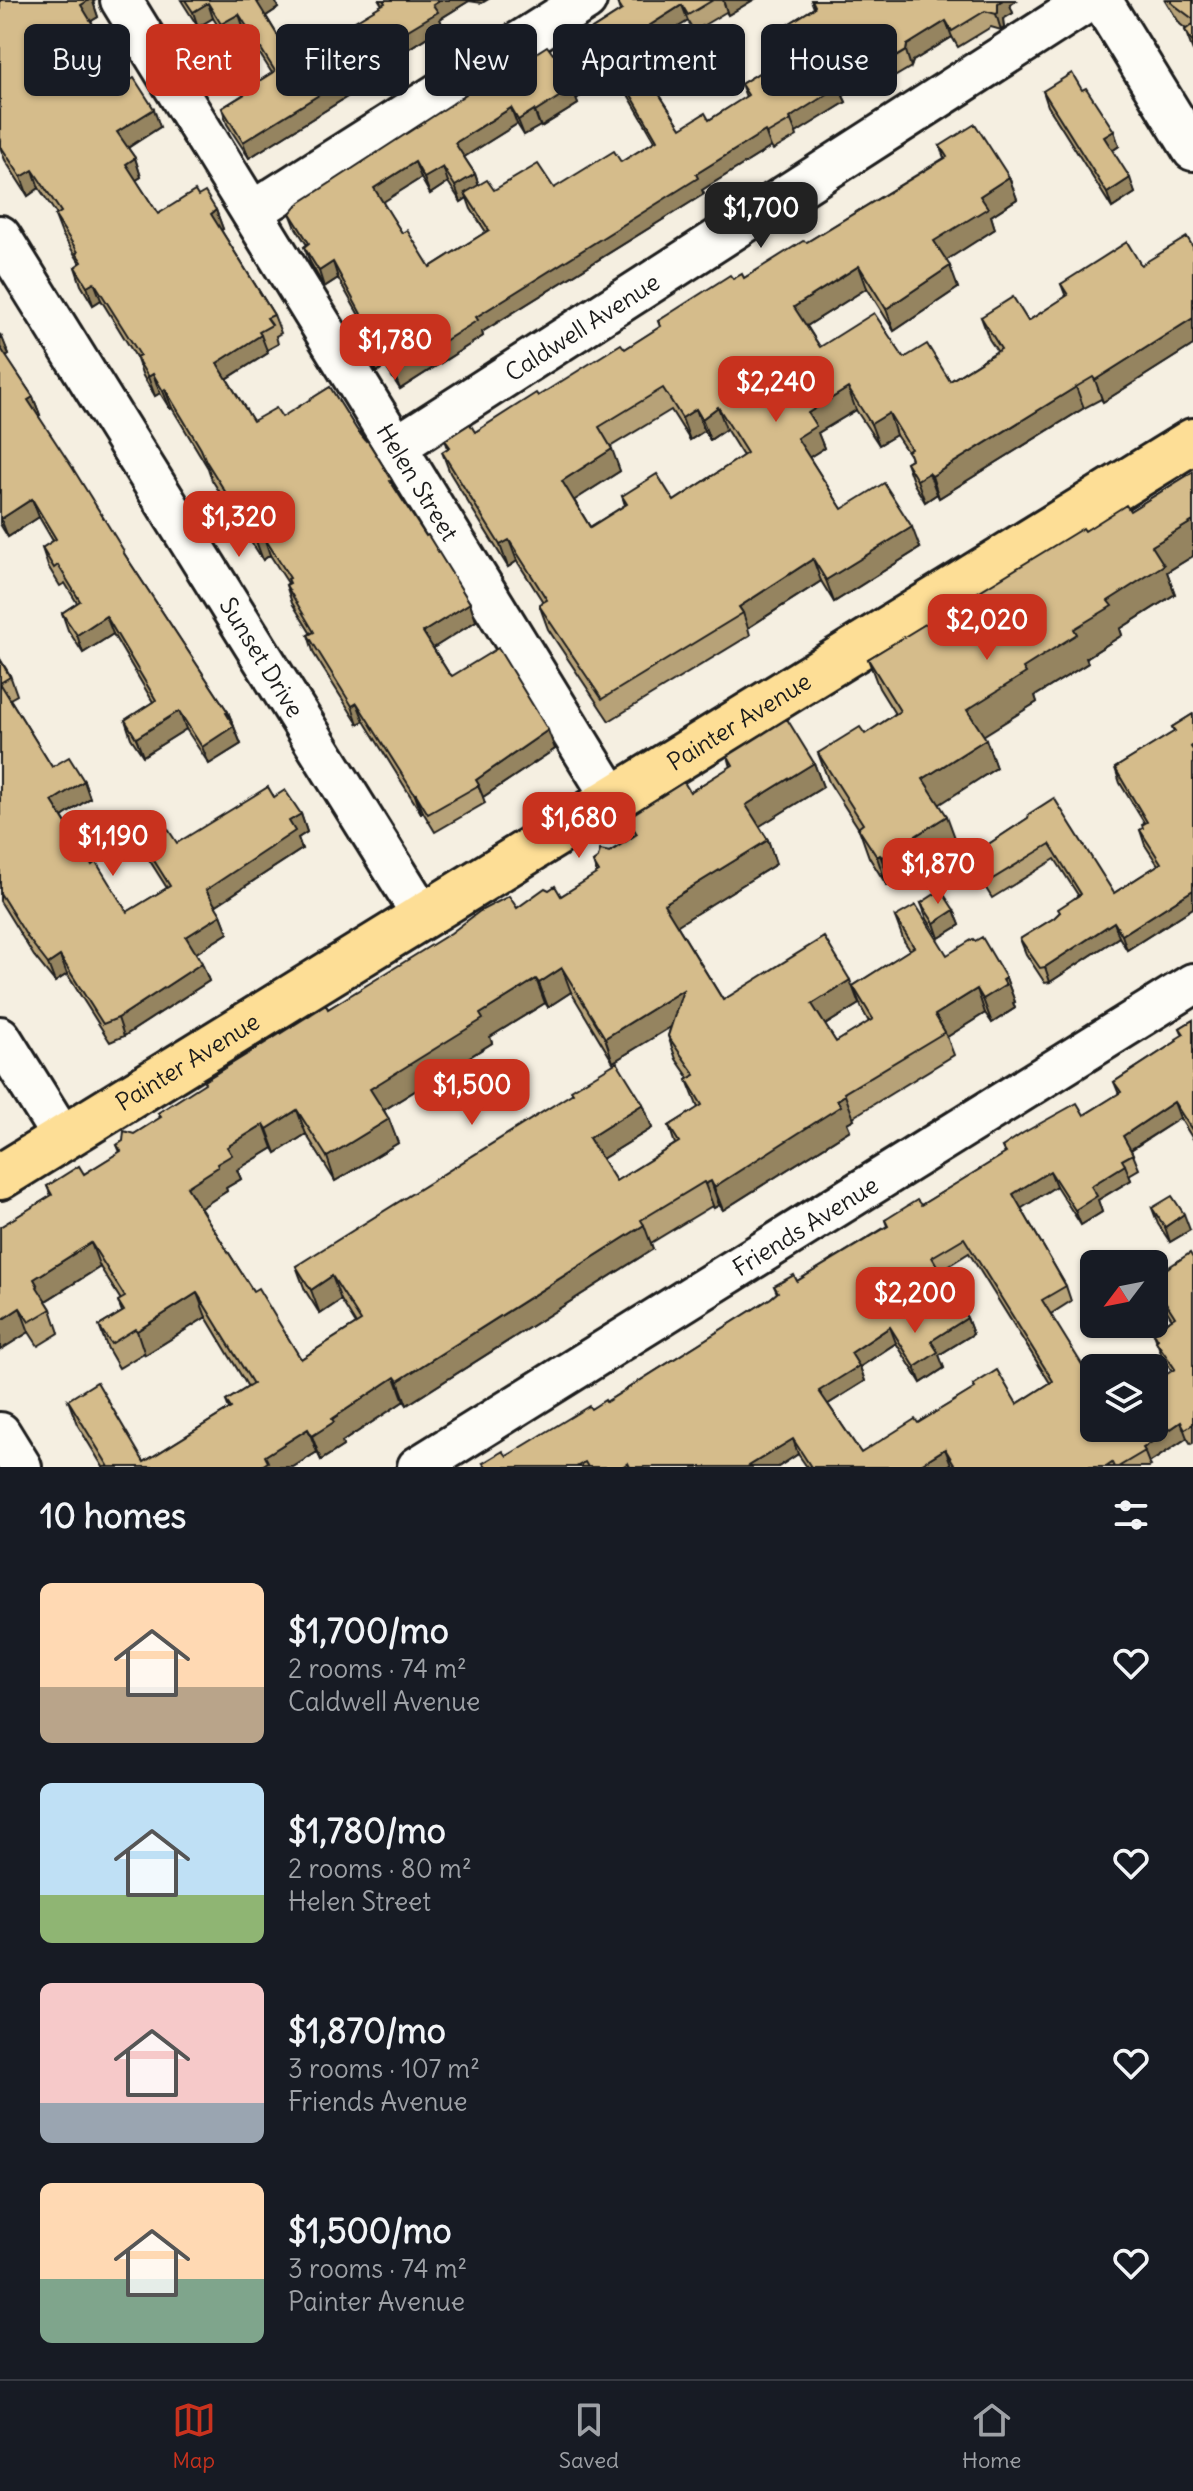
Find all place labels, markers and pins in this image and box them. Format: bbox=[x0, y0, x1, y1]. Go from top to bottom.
pin: $1,700 bbox=[696, 182, 826, 250]
pin: $1,780 bbox=[330, 314, 460, 382]
pin: $2,240 bbox=[711, 356, 841, 424]
pin: $1,320 bbox=[174, 491, 304, 559]
pin: $2,020 bbox=[922, 594, 1052, 662]
pin: $1,680 bbox=[514, 792, 644, 860]
pin: $1,190 bbox=[48, 810, 178, 878]
pin: $1,870 bbox=[873, 838, 1003, 906]
pin: $1,500 bbox=[407, 1059, 537, 1127]
pin: $2,200 bbox=[850, 1267, 980, 1335]

